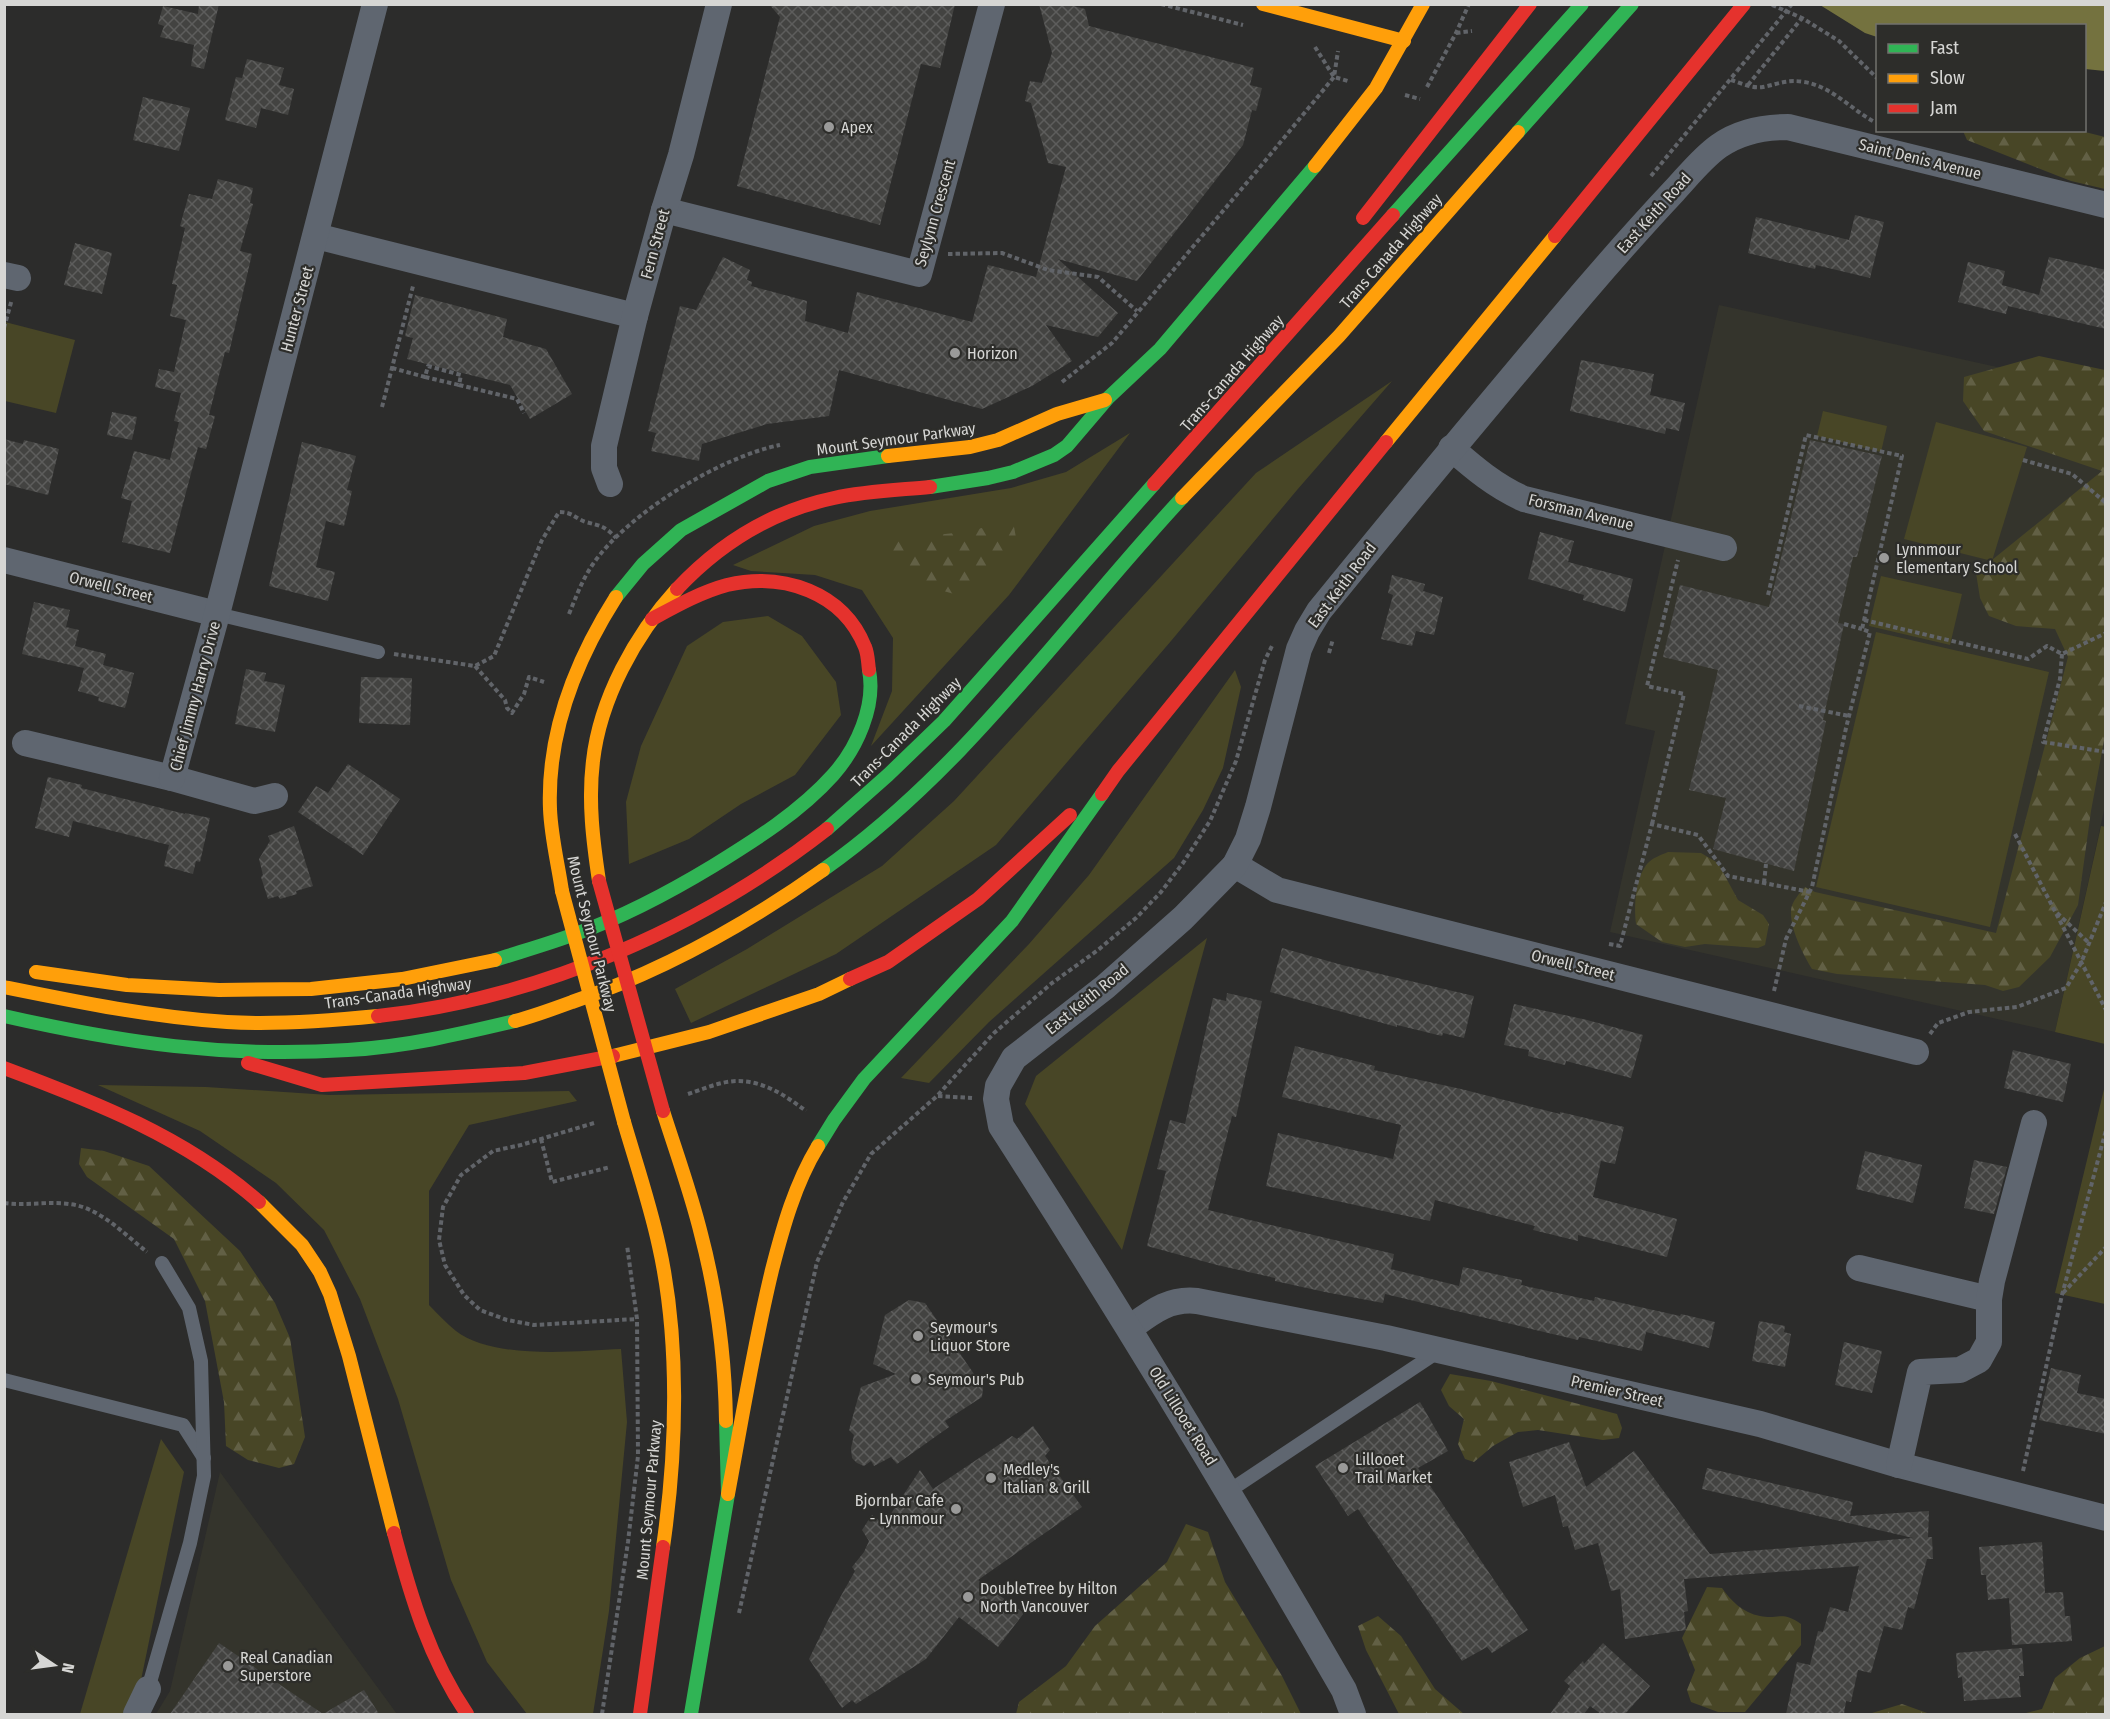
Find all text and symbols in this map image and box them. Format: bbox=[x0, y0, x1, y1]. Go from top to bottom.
legend bbox=[1876, 24, 2086, 132]
text: Fast bbox=[1930, 37, 1959, 59]
text: Slow bbox=[1930, 67, 1965, 89]
text: Jam bbox=[1930, 97, 1958, 119]
place label: Apex bbox=[841, 118, 873, 137]
marker: Apex bbox=[822, 120, 836, 134]
street label: Saint Denis Avenue bbox=[1857, 135, 1983, 183]
street label: Seylynn Crescent bbox=[911, 156, 960, 269]
street label: East Keith Road bbox=[1613, 169, 1695, 257]
street label: Trans Canada Highway bbox=[1336, 189, 1447, 312]
street label: Fern Street bbox=[637, 206, 674, 281]
street label: Hunter Street bbox=[276, 263, 318, 354]
street label: Trans-Canada Highway bbox=[1176, 310, 1288, 435]
place label: Horizon bbox=[967, 344, 1018, 363]
marker: Horizon bbox=[948, 346, 962, 360]
street label: Mount Seymour Parkway bbox=[815, 418, 978, 460]
street label: Forsman Avenue bbox=[1527, 490, 1636, 534]
street label: East Keith Road bbox=[1304, 539, 1380, 631]
place label: Lynnmour Elementary School bbox=[1896, 540, 2018, 577]
marker: Lynnmour Elementary School bbox=[1877, 551, 1891, 565]
street label: Orwell Street bbox=[67, 567, 156, 607]
street label: Chief Jimmy Harry Drive bbox=[166, 619, 224, 773]
street label: Trans-Canada Highway bbox=[847, 672, 966, 791]
street label: Mount Seymour Parkway bbox=[563, 854, 621, 1015]
street label: Orwell Street bbox=[1529, 945, 1618, 985]
street label: East Keith Road bbox=[1042, 960, 1132, 1038]
street label: Trans-Canada Highway bbox=[323, 973, 473, 1013]
place label: Seymour's Liquor Store bbox=[930, 1318, 1010, 1355]
marker: Seymour's Liquor Store bbox=[911, 1329, 925, 1343]
street label: Old Lillooet Road bbox=[1145, 1363, 1221, 1469]
place label: Seymour's Pub bbox=[928, 1370, 1024, 1389]
street label: Premier Street bbox=[1569, 1371, 1666, 1411]
marker: Seymour's Pub bbox=[909, 1372, 923, 1386]
street label: Mount Seymour Parkway bbox=[633, 1418, 666, 1581]
place label: Lillooet Trail Market bbox=[1355, 1450, 1433, 1487]
place label: Medley's Italian & Grill bbox=[1003, 1460, 1090, 1497]
marker: Lillooet Trail Market bbox=[1336, 1461, 1350, 1475]
marker: Medley's Italian & Grill bbox=[984, 1471, 998, 1485]
place label: Bjornbar Cafe - Lynnmour bbox=[855, 1491, 944, 1528]
marker: Bjornbar Cafe - Lynnmour bbox=[949, 1502, 963, 1516]
place label: DoubleTree by Hilton North Vancouver bbox=[980, 1579, 1117, 1616]
marker: DoubleTree by Hilton North Vancouver bbox=[961, 1590, 975, 1604]
north arrow bbox=[24, 1635, 84, 1695]
place label: Real Canadian Superstore bbox=[240, 1648, 333, 1685]
marker: Real Canadian Superstore bbox=[221, 1659, 235, 1673]
text: N bbox=[58, 1661, 78, 1675]

